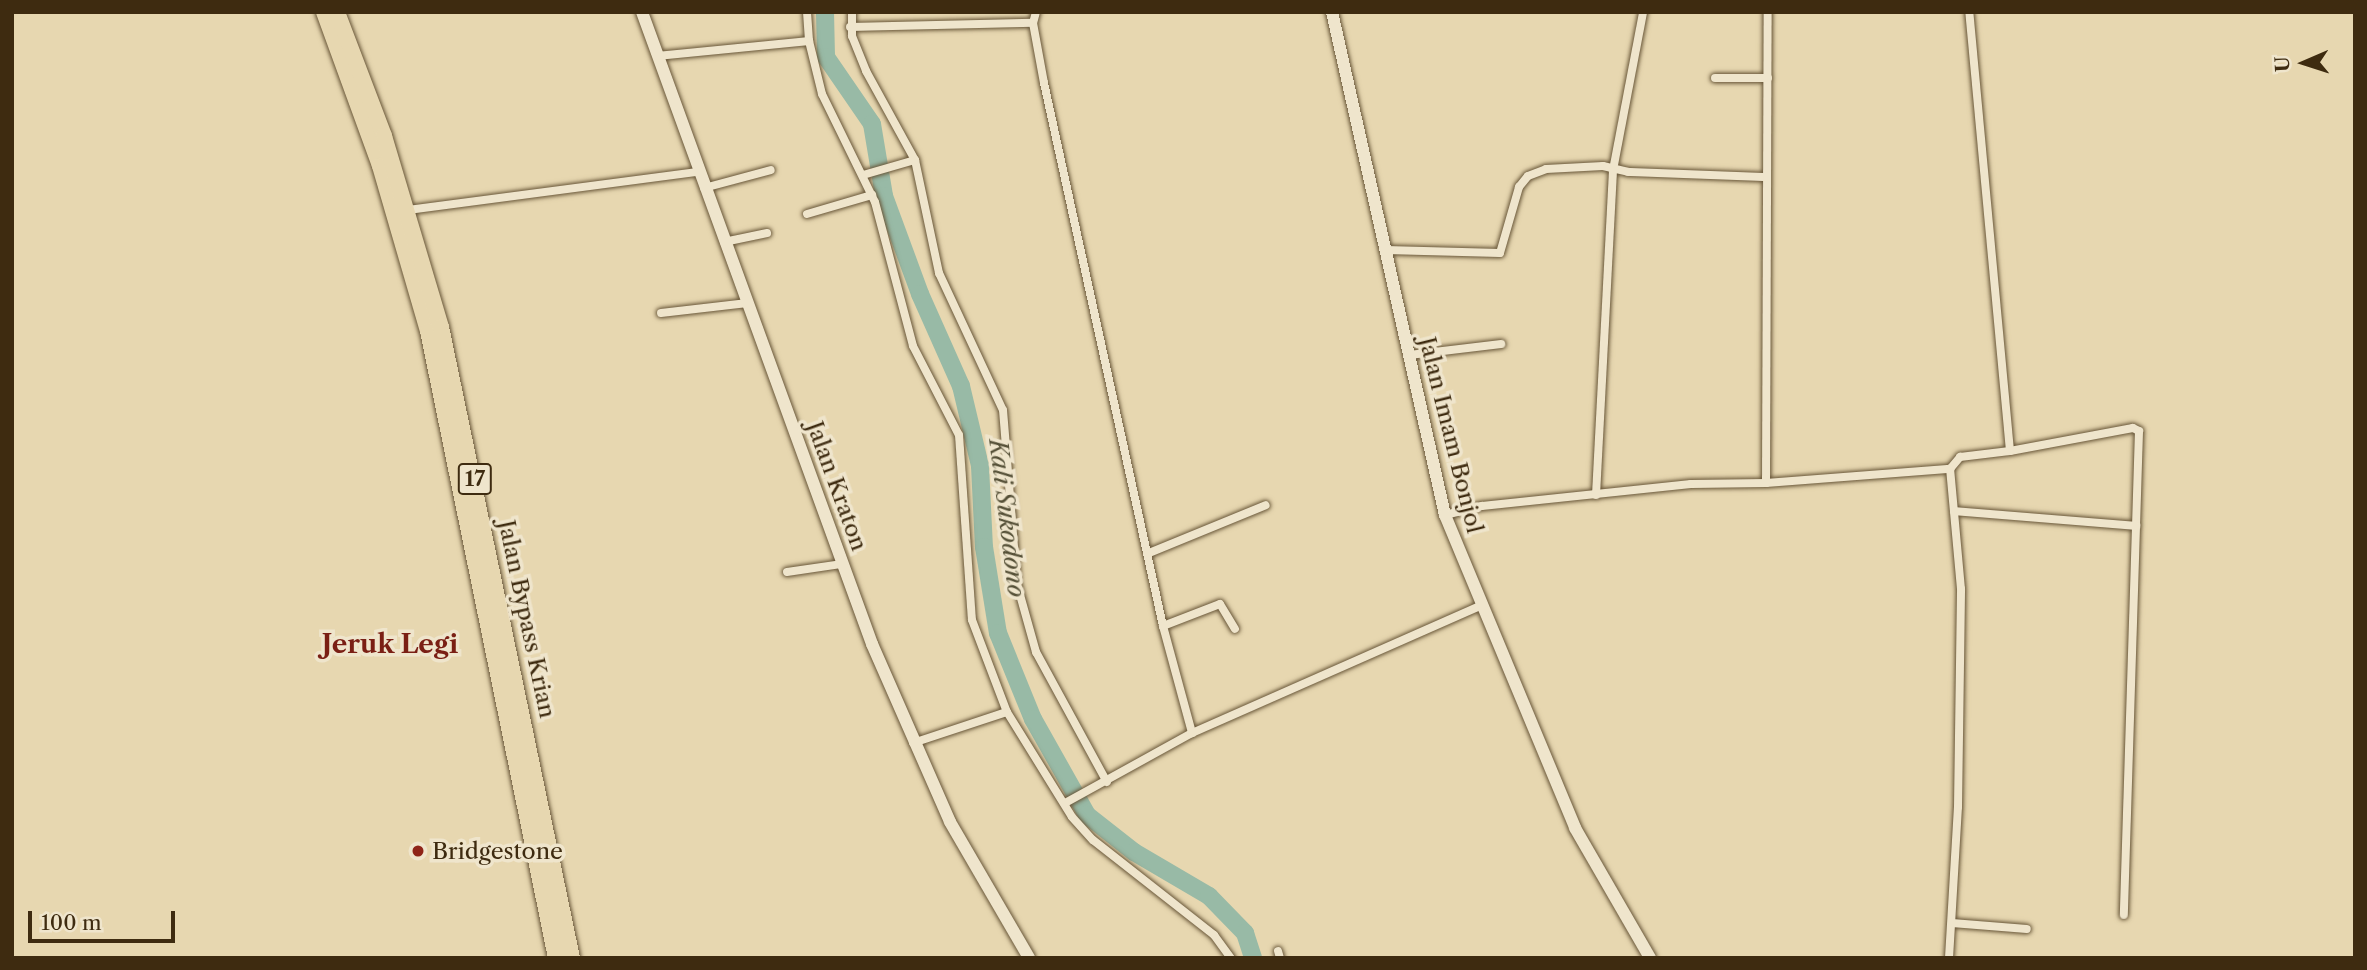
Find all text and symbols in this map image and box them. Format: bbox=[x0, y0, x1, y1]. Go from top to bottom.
north arrow bbox=[2269, 28, 2339, 98]
text: U bbox=[2271, 56, 2294, 72]
street label: Jalan Imam Bonjol bbox=[1413, 334, 1489, 536]
street label: Jalan Kraton bbox=[801, 418, 873, 554]
water label: Kali Sukodono bbox=[983, 437, 1031, 599]
road number: 17 bbox=[458, 462, 492, 496]
street label: Jalan Bypass Krian bbox=[493, 518, 561, 720]
district label: Jeruk Legi bbox=[322, 629, 458, 661]
place label: Bridgestone bbox=[432, 837, 563, 865]
marker: Bridgestone bbox=[410, 843, 426, 859]
scale bar bbox=[32, 897, 178, 941]
text: 100 m bbox=[41, 910, 102, 935]

